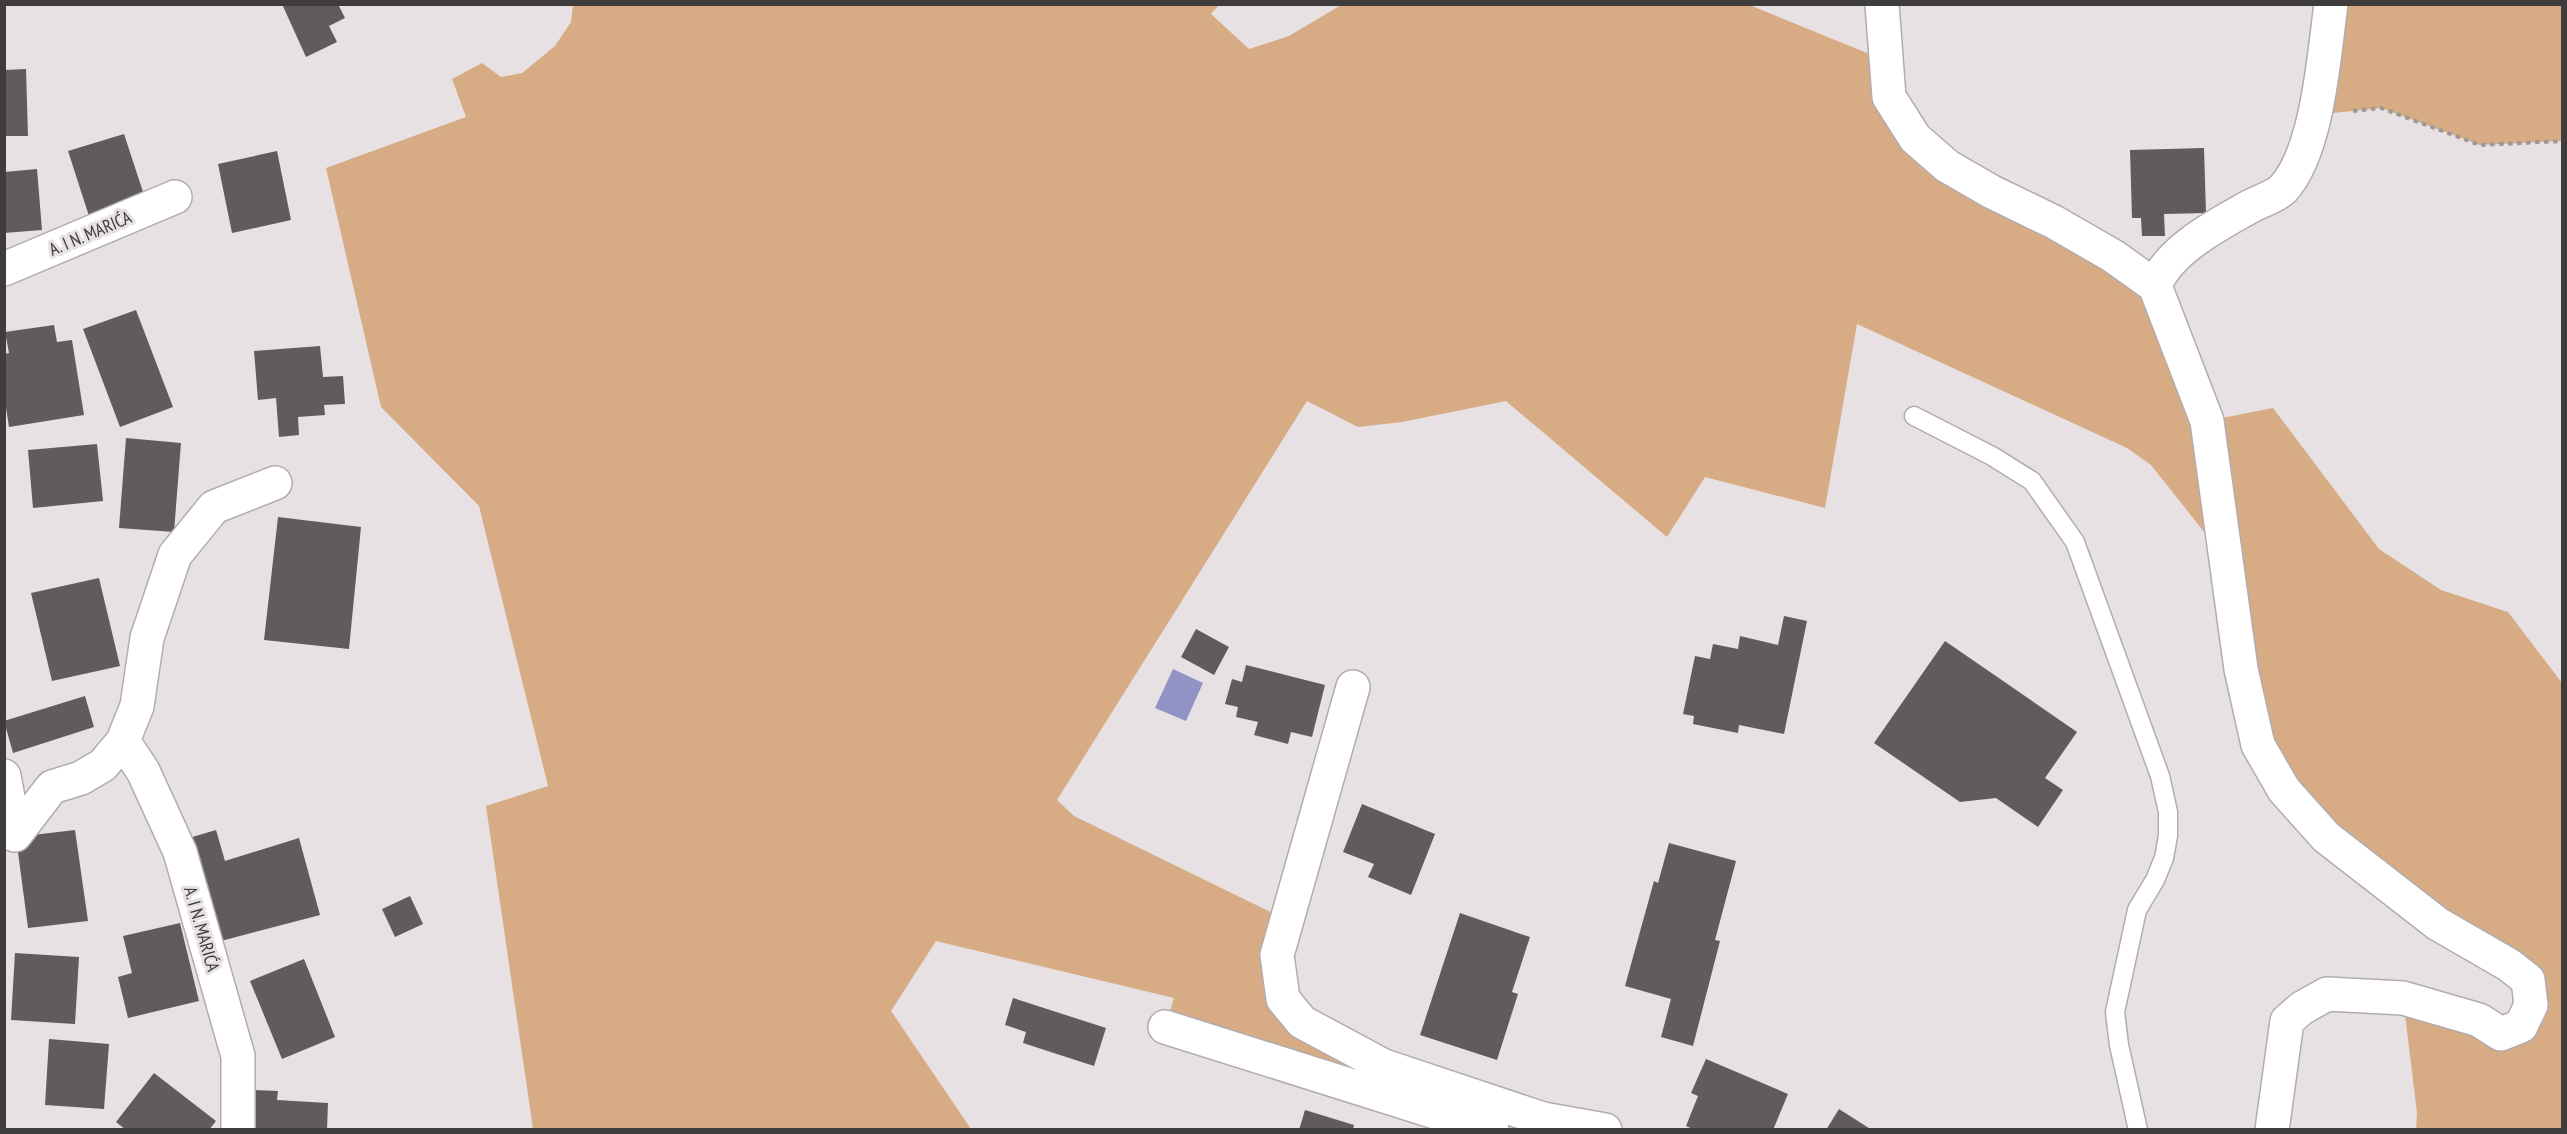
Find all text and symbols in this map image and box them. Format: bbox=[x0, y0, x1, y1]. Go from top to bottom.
street label: A. I N. MARIĆA bbox=[45, 205, 135, 261]
street label: A. I N. MARIĆA bbox=[179, 884, 225, 975]

